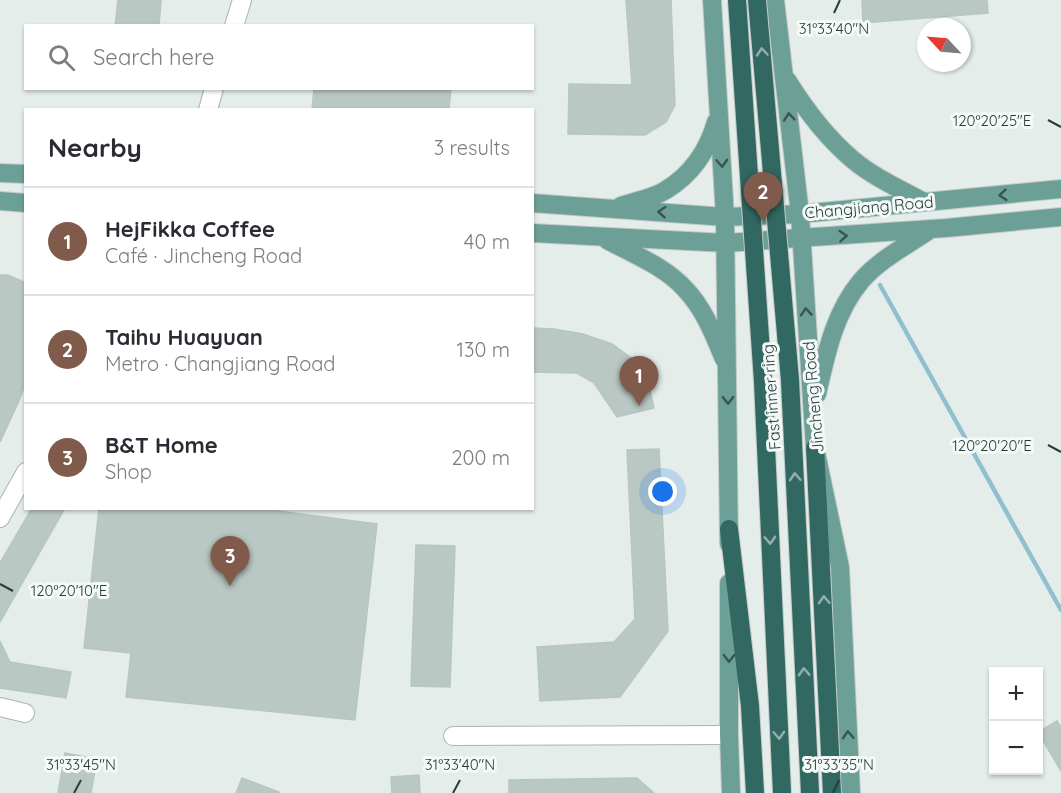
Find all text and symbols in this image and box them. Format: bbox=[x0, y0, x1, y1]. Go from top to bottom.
north arrow bbox=[917, 18, 971, 72]
text: 31°33'40"N bbox=[799, 19, 869, 38]
search box bbox=[24, 24, 534, 90]
icon: search bbox=[45, 41, 78, 74]
text: Search here bbox=[93, 43, 214, 71]
one-way arrow bbox=[755, 48, 768, 57]
text: 120°20'25"E bbox=[953, 111, 1031, 130]
one-way arrow bbox=[783, 113, 796, 122]
text: Nearby bbox=[48, 131, 142, 164]
text: 3 results bbox=[434, 135, 510, 160]
one-way arrow bbox=[715, 159, 728, 168]
pin: 2 bbox=[744, 172, 783, 222]
one-way arrow bbox=[998, 188, 1007, 201]
street label: Changjiang Road bbox=[804, 191, 934, 223]
one-way arrow bbox=[657, 206, 666, 219]
text: HejFikka Coffee bbox=[105, 215, 275, 243]
text: 1 bbox=[64, 229, 71, 254]
text: 40 m bbox=[464, 229, 510, 254]
one-way arrow bbox=[838, 230, 847, 243]
text: Café · Jincheng Road bbox=[105, 243, 302, 268]
one-way arrow bbox=[800, 307, 813, 316]
text: Taihu Huayuan bbox=[105, 323, 263, 351]
text: 2 bbox=[62, 337, 73, 362]
text: 130 m bbox=[457, 337, 510, 362]
street label: Jincheng Road bbox=[798, 341, 828, 453]
street label: Fast inner ring bbox=[757, 343, 785, 451]
text: Metro · Changjiang Road bbox=[105, 351, 335, 376]
pin: 1 bbox=[620, 356, 658, 406]
one-way arrow bbox=[722, 396, 734, 405]
text: B&T Home bbox=[105, 431, 218, 459]
text: 120°20'20"E bbox=[952, 436, 1032, 455]
text: 3 bbox=[62, 445, 73, 470]
text: 200 m bbox=[451, 445, 510, 470]
text: Shop bbox=[105, 459, 152, 484]
one-way arrow bbox=[788, 472, 801, 481]
your location bbox=[648, 477, 677, 506]
pin: 3 bbox=[210, 536, 250, 586]
one-way arrow bbox=[764, 536, 777, 545]
text: 120°20'10"E bbox=[31, 581, 107, 600]
one-way arrow bbox=[817, 595, 830, 604]
one-way arrow bbox=[723, 654, 735, 663]
one-way arrow bbox=[798, 667, 811, 676]
map controls bbox=[989, 667, 1043, 775]
button: + bbox=[989, 667, 1043, 721]
button: − bbox=[989, 721, 1043, 775]
one-way arrow bbox=[842, 730, 855, 739]
one-way arrow bbox=[773, 731, 786, 740]
text: 31°33'45"N bbox=[46, 755, 116, 774]
text: 31°33'40"N bbox=[425, 755, 495, 774]
text: 31°33'35"N bbox=[804, 755, 874, 774]

